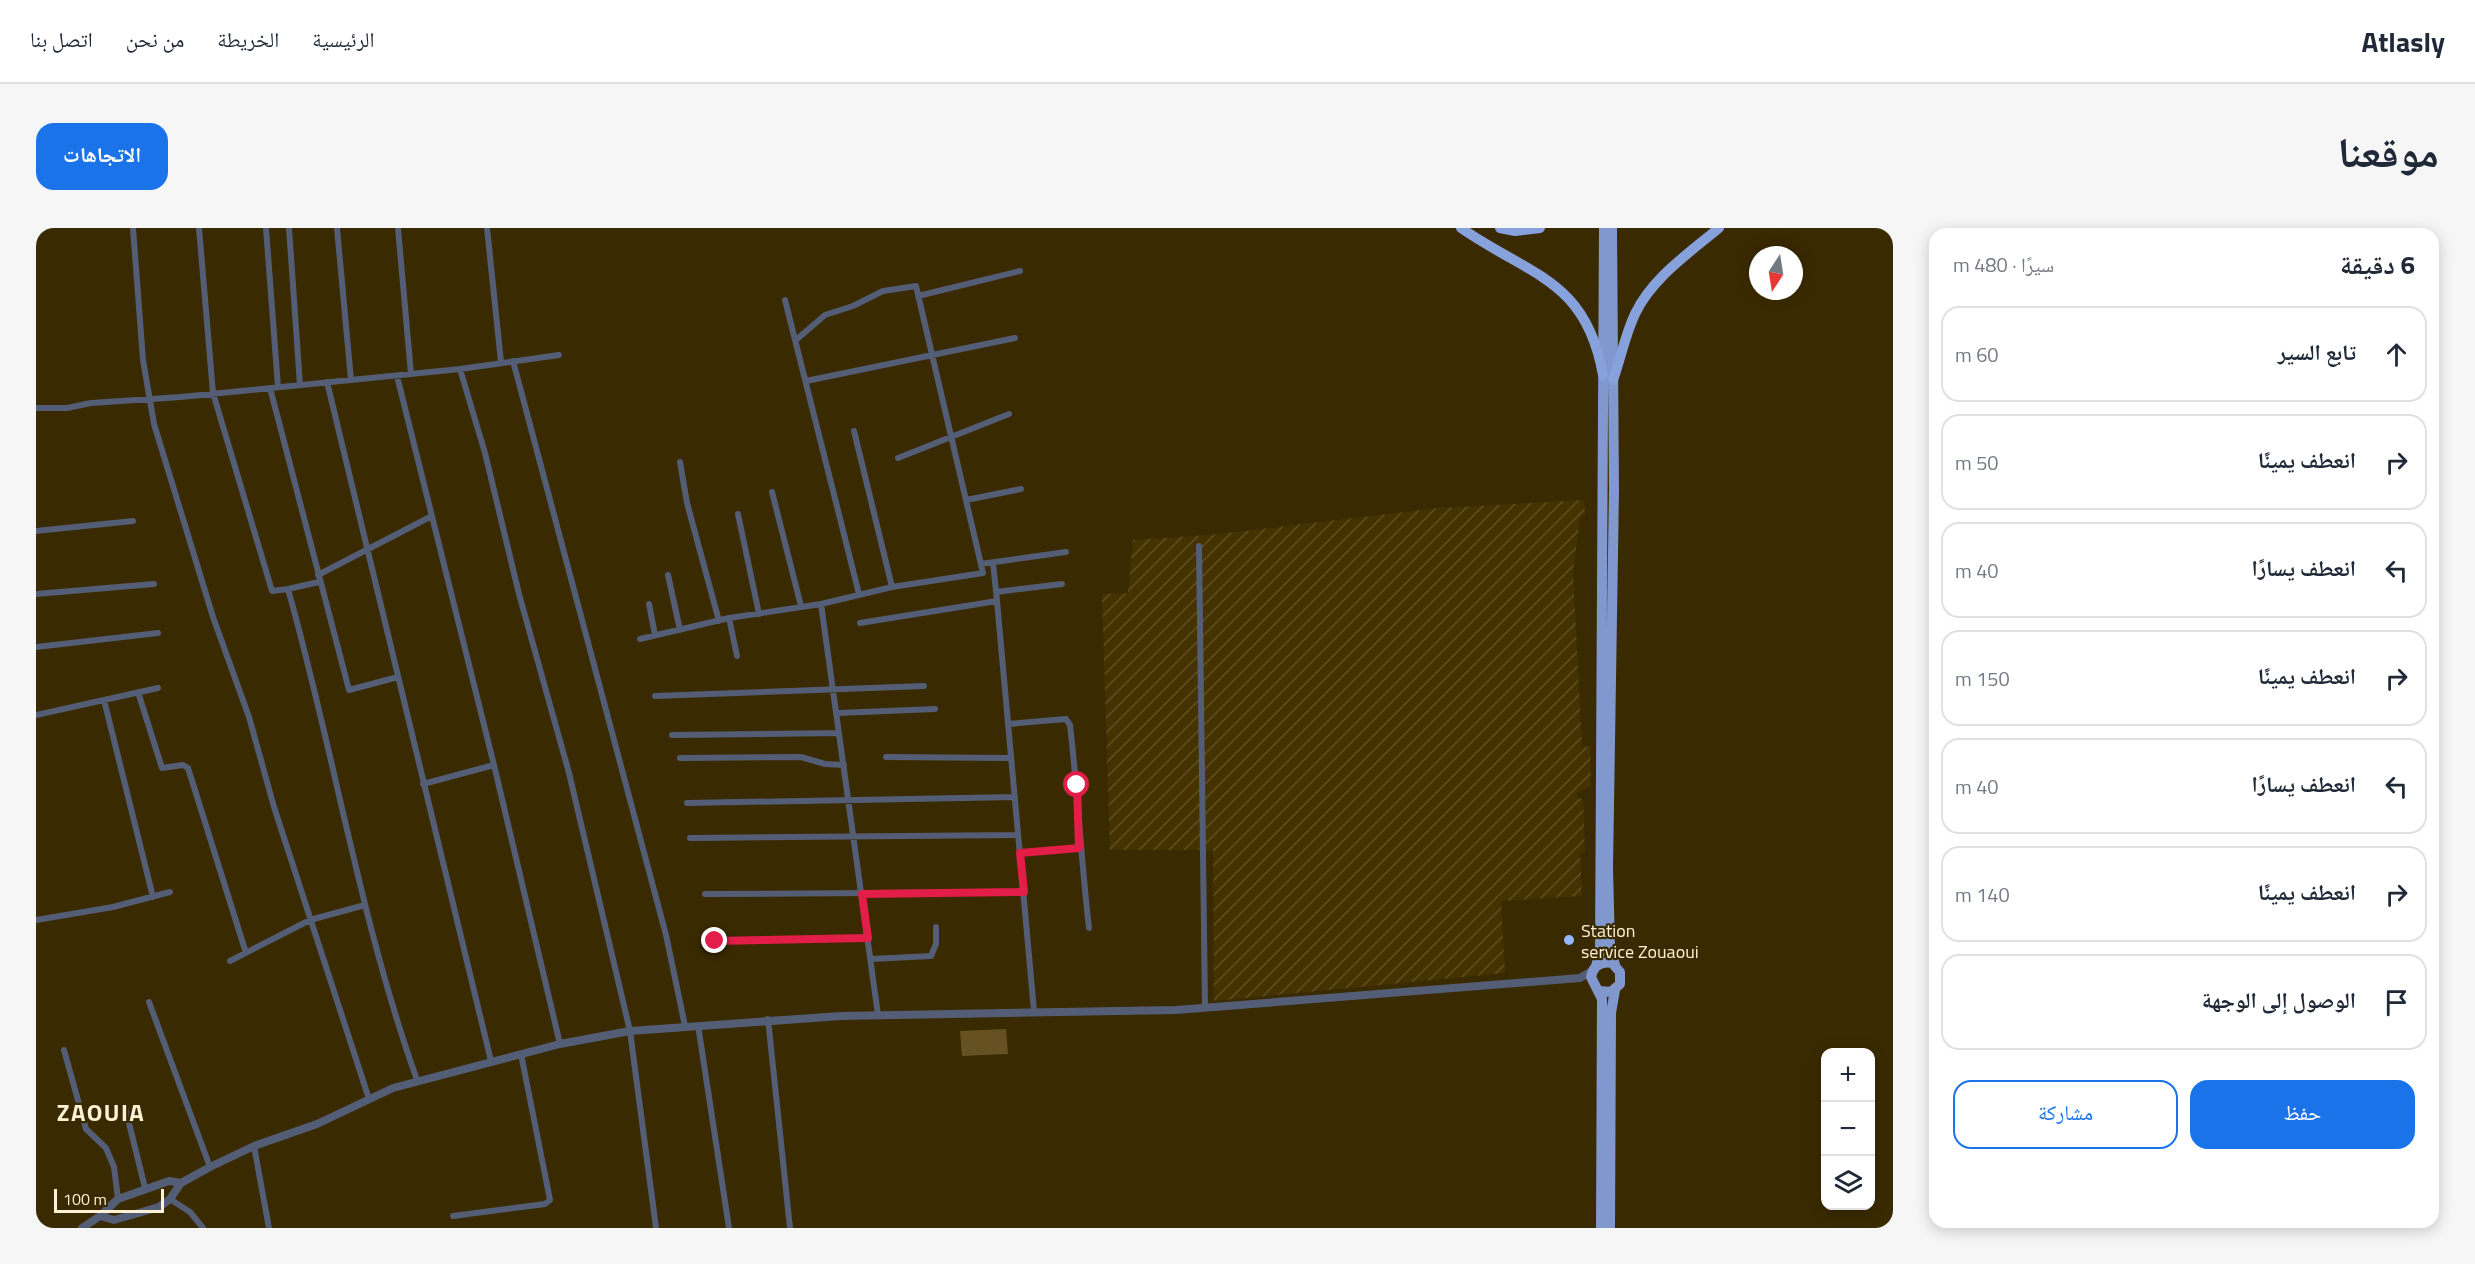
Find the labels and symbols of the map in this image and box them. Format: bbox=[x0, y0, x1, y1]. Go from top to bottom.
north arrow bbox=[1749, 246, 1803, 300]
route start bbox=[1063, 771, 1089, 797]
place label: Station service Zouaoui bbox=[1581, 917, 1699, 965]
route end bbox=[701, 927, 727, 953]
marker: Station service Zouaoui bbox=[1562, 933, 1576, 947]
district label: ZAOUIA bbox=[57, 1094, 145, 1130]
scale bar bbox=[54, 1186, 164, 1214]

